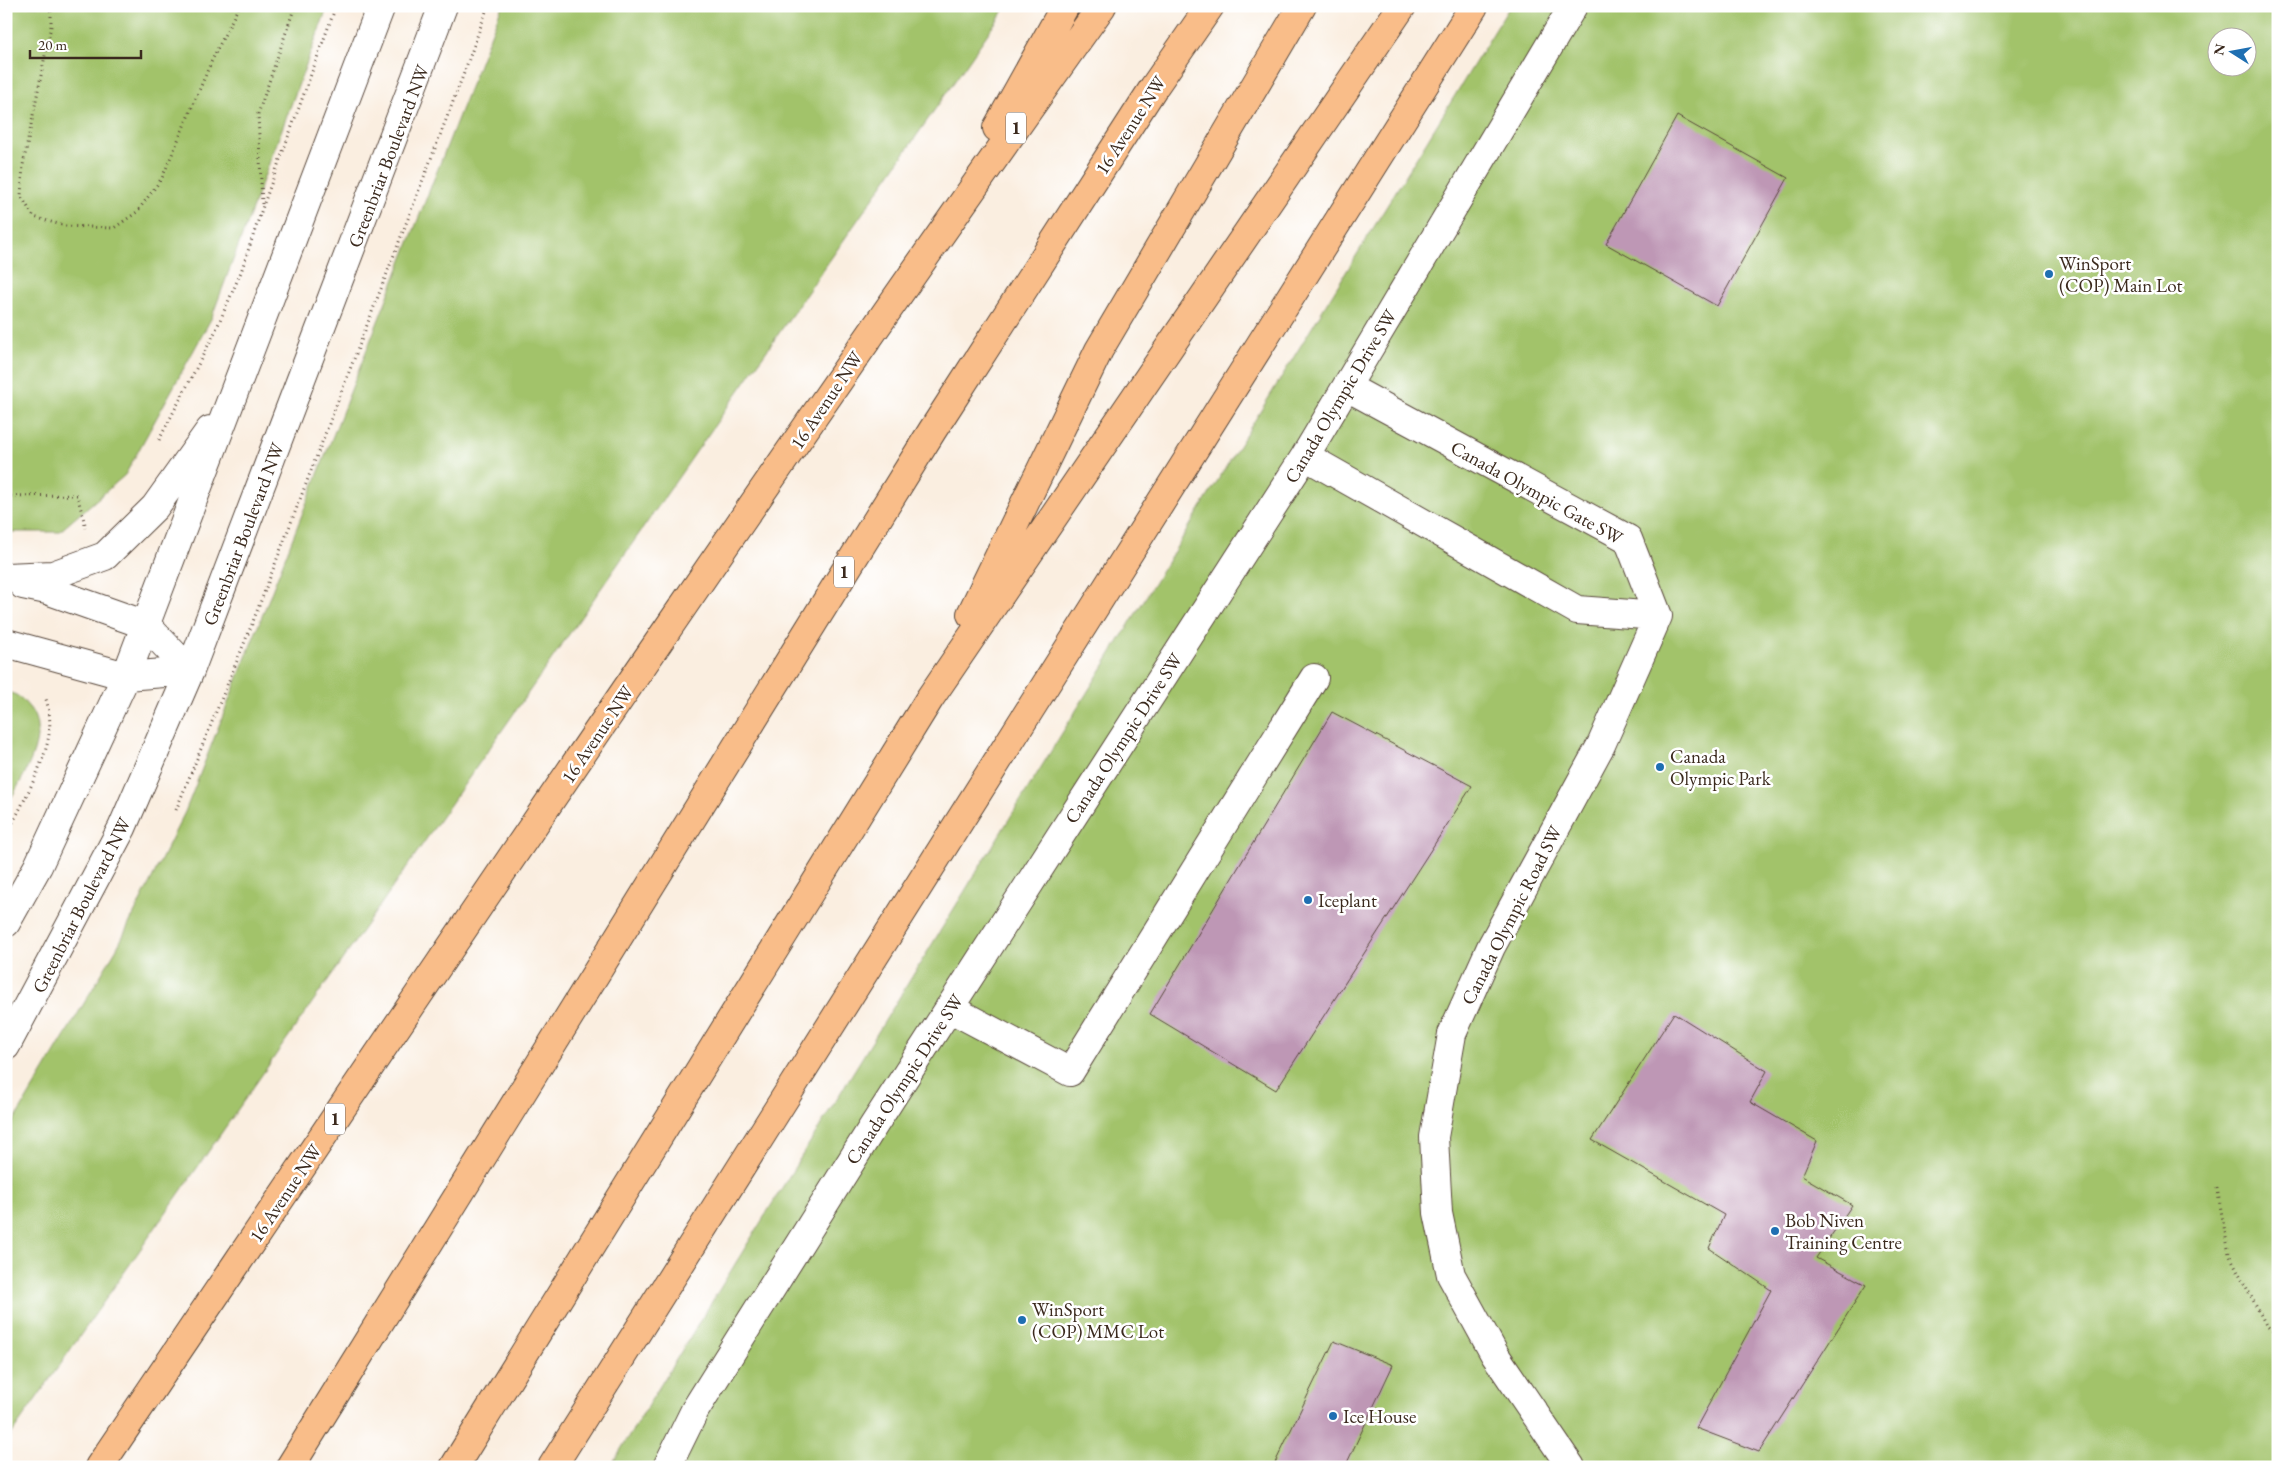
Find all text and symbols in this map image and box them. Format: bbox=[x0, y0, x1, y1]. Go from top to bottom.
scale bar bbox=[30, 28, 141, 60]
north arrow bbox=[2206, 28, 2256, 78]
text: 20 m bbox=[38, 35, 67, 54]
text: N bbox=[2209, 42, 2229, 57]
street label: Greenbriar Boulevard NW bbox=[342, 61, 435, 251]
street label: 16 Avenue NW bbox=[1089, 71, 1172, 179]
road number: 1 bbox=[1006, 112, 1026, 144]
place label: WinSport (COP) Main Lot bbox=[2059, 251, 2183, 298]
marker: WinSport (COP) Main Lot bbox=[2043, 268, 2055, 280]
street label: Canada Olympic Drive SW bbox=[1279, 304, 1403, 488]
street label: 16 Avenue NW bbox=[785, 346, 869, 454]
street label: Canada Olympic Gate SW bbox=[1446, 435, 1628, 550]
street label: Greenbriar Boulevard NW bbox=[197, 439, 290, 629]
road number: 1 bbox=[834, 556, 854, 588]
street label: Canada Olympic Drive SW bbox=[1059, 648, 1188, 828]
street label: 16 Avenue NW bbox=[556, 680, 640, 788]
place label: Canada Olympic Park bbox=[1670, 744, 1772, 791]
marker: Canada Olympic Park bbox=[1654, 761, 1666, 773]
street label: Greenbriar Boulevard NW bbox=[26, 813, 137, 997]
street label: Canada Olympic Road SW bbox=[1455, 821, 1568, 1009]
place label: Iceplant bbox=[1318, 888, 1377, 913]
marker: Iceplant bbox=[1302, 894, 1314, 906]
street label: Canada Olympic Drive SW bbox=[840, 989, 969, 1169]
road number: 1 bbox=[325, 1104, 345, 1134]
street label: 16 Avenue NW bbox=[244, 1139, 328, 1247]
place label: Bob Niven Training Centre bbox=[1785, 1208, 1902, 1255]
marker: Bob Niven Training Centre bbox=[1769, 1225, 1781, 1237]
place label: WinSport (COP) MMC Lot bbox=[1032, 1297, 1164, 1344]
marker: WinSport (COP) MMC Lot bbox=[1016, 1314, 1028, 1326]
place label: Ice House bbox=[1343, 1404, 1416, 1429]
marker: Ice House bbox=[1327, 1410, 1339, 1422]

